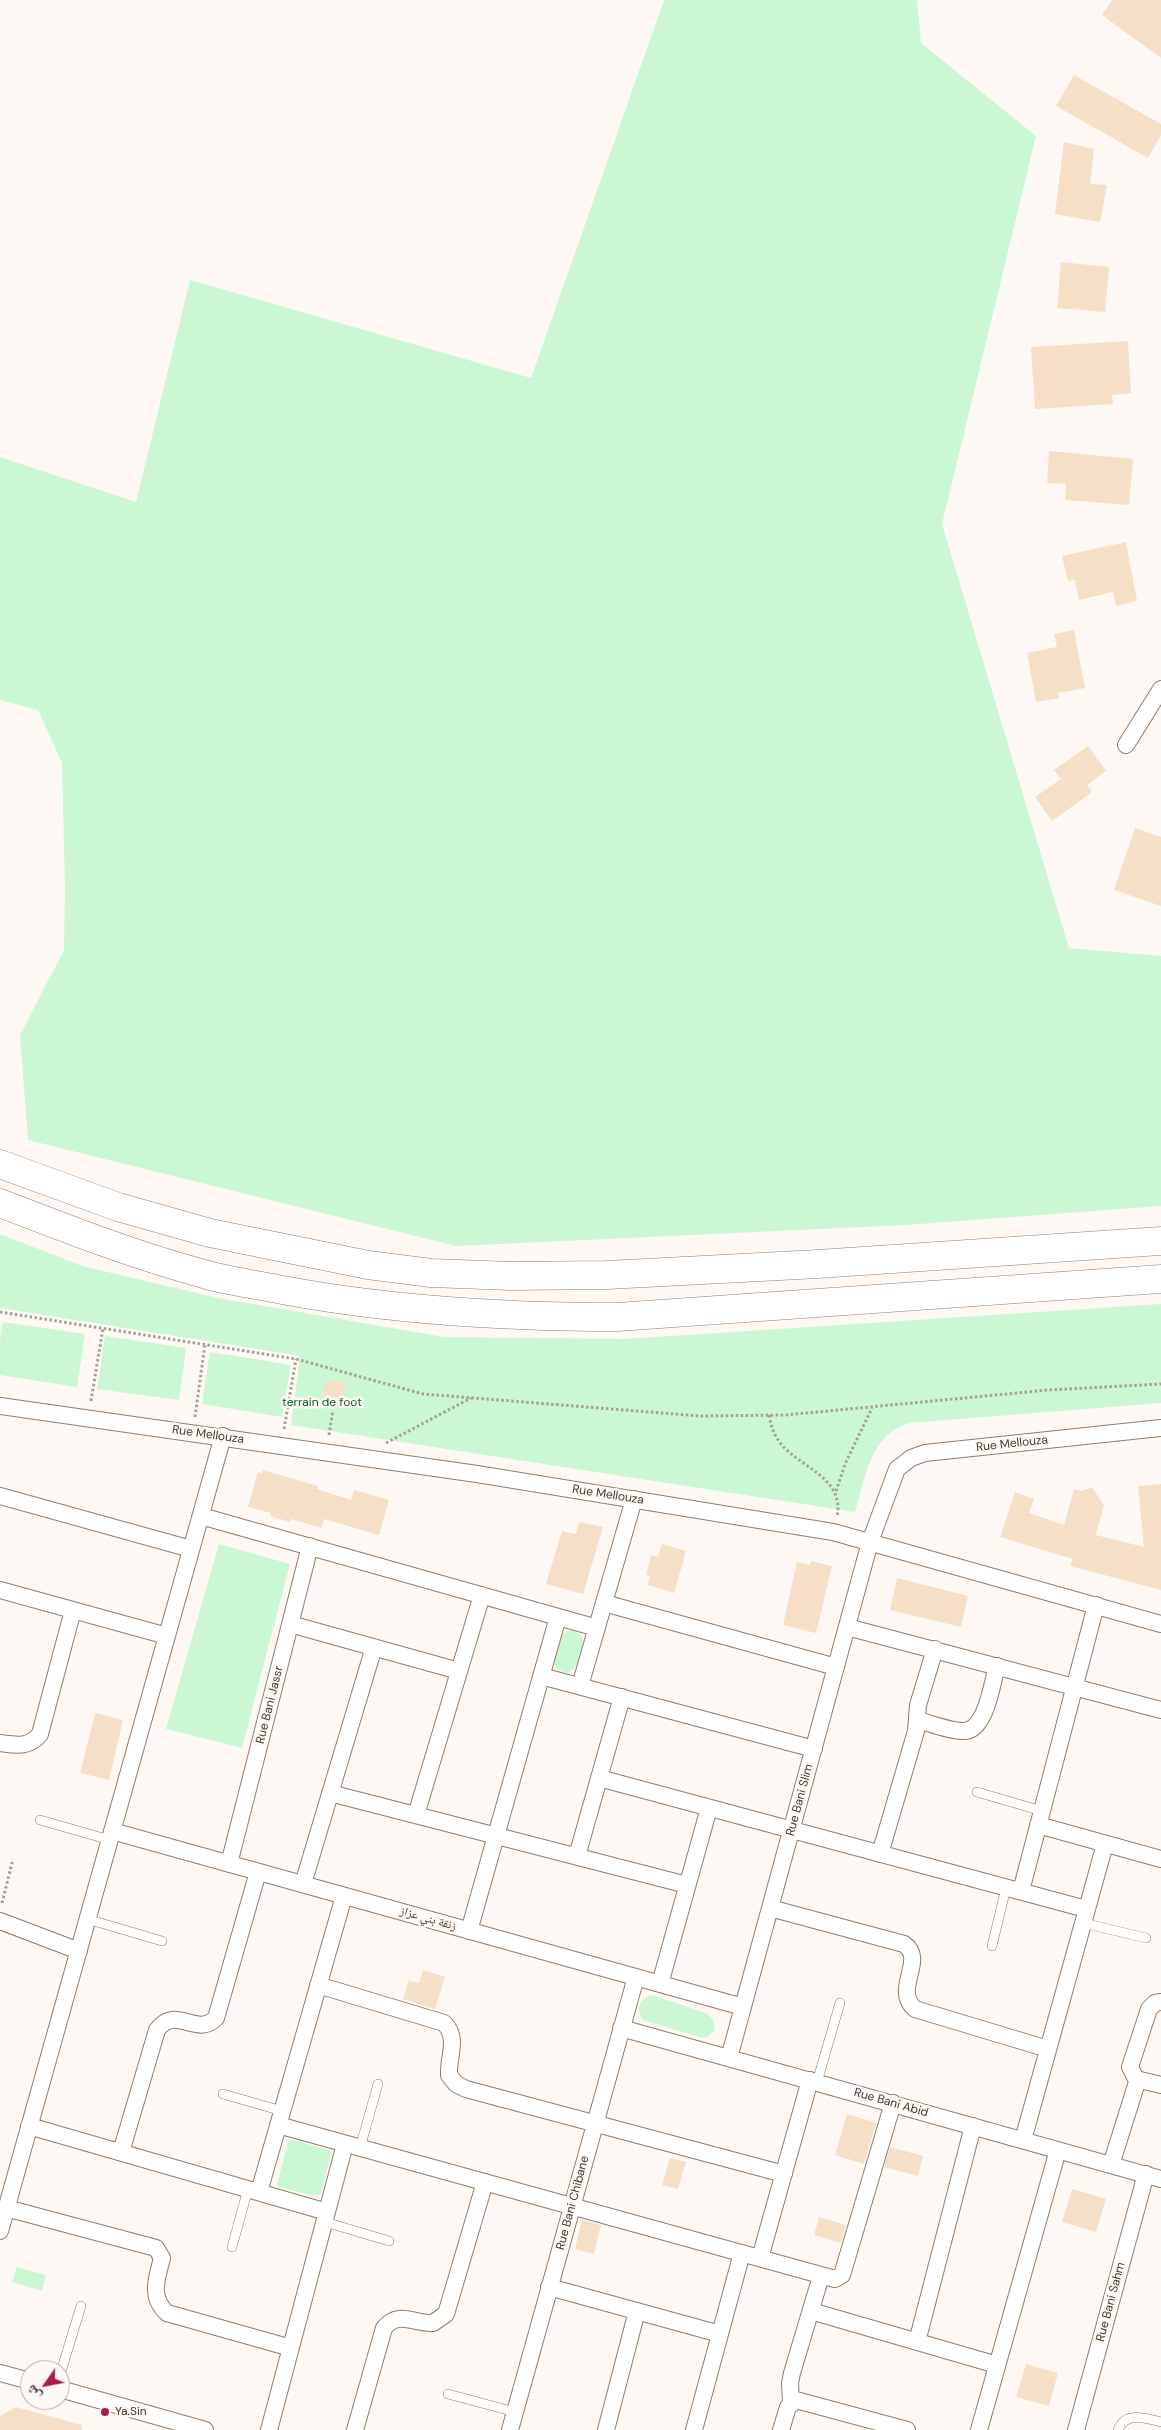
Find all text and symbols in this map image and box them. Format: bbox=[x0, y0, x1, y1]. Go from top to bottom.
park label: terrain de foot bbox=[282, 1396, 362, 1410]
street label: Rue Mellouza bbox=[171, 1423, 245, 1447]
street label: Rue Mellouza bbox=[975, 1433, 1049, 1455]
street label: Rue Mellouza bbox=[571, 1482, 645, 1508]
street label: Rue Bani Jassr bbox=[253, 1665, 287, 1745]
street label: Rue Bani Slim bbox=[783, 1762, 817, 1838]
street label: زنقة بني عزاز bbox=[398, 1904, 458, 1934]
street label: Rue Bani Abid bbox=[852, 2086, 930, 2120]
street label: Rue Bani Chibane bbox=[554, 2154, 592, 2252]
street label: Rue Bani Sahm bbox=[1093, 2261, 1129, 2343]
north arrow bbox=[20, 2360, 70, 2410]
text: ش bbox=[22, 2381, 45, 2404]
place label: Ya.Sin bbox=[115, 2405, 147, 2419]
marker: Ya.Sin bbox=[99, 2406, 111, 2418]

